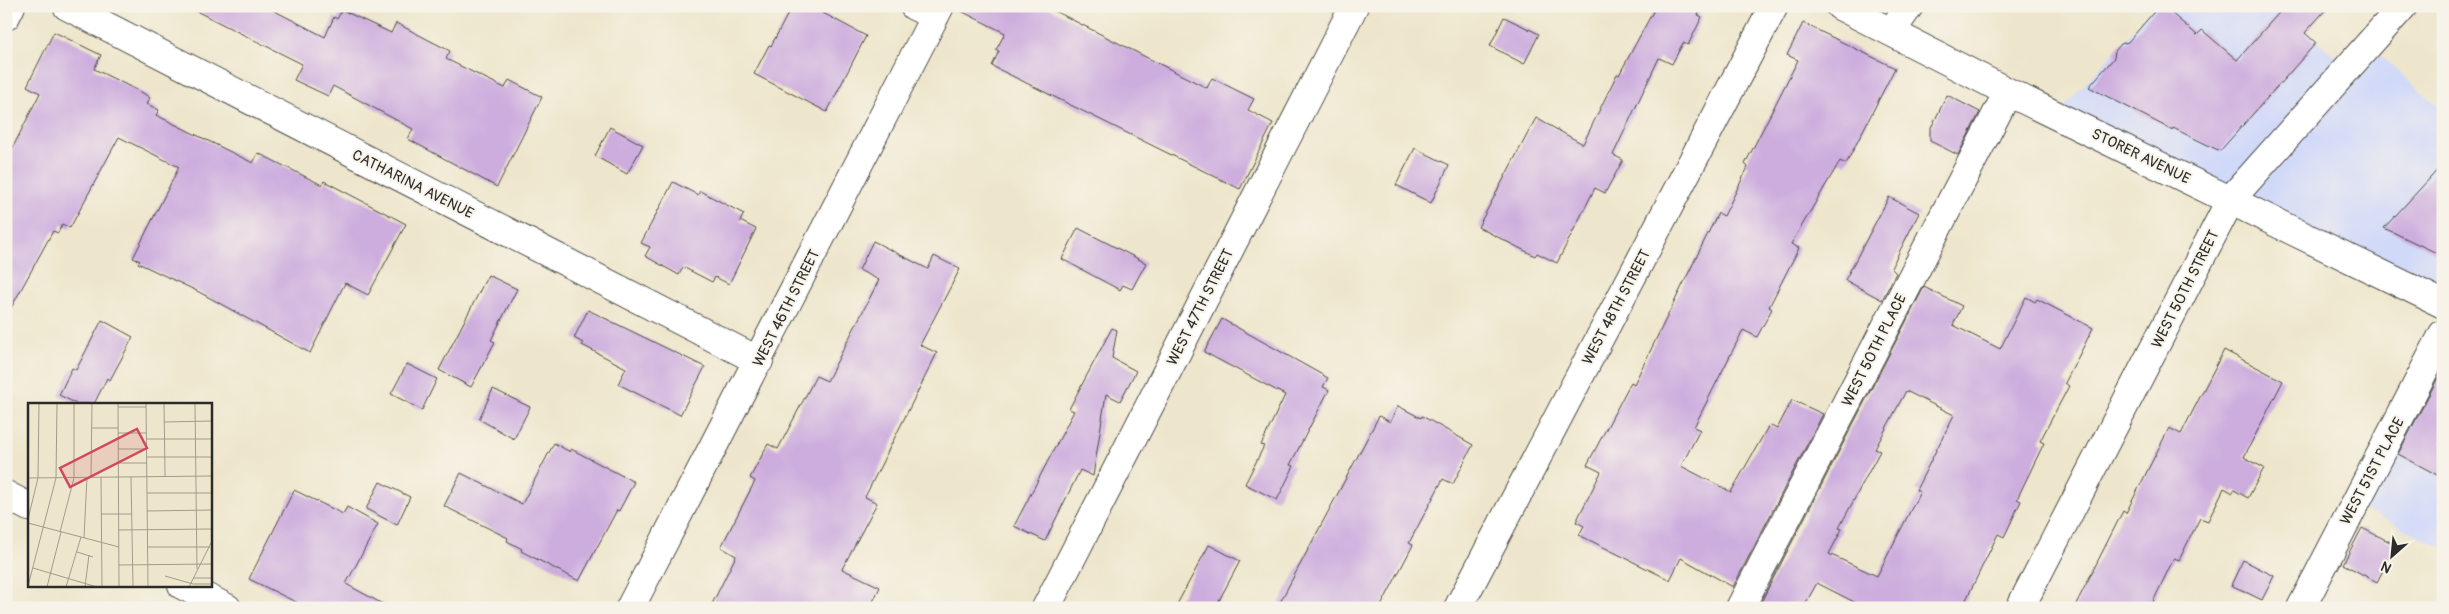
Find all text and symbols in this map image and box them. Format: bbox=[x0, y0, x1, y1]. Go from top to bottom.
street label: STORER AVENUE bbox=[2088, 124, 2194, 189]
street label: CATHARINA AVENUE bbox=[349, 146, 477, 223]
street label: WEST 50TH STREET bbox=[2147, 227, 2223, 351]
street label: WEST 46TH STREET bbox=[749, 246, 824, 370]
street label: WEST 47TH STREET bbox=[1163, 246, 1238, 369]
street label: WEST 48TH STREET bbox=[1578, 246, 1655, 368]
street label: WEST 50TH PLACE bbox=[1838, 291, 1911, 410]
inset map bbox=[28, 403, 211, 586]
street label: WEST 51ST PLACE bbox=[2336, 414, 2409, 528]
north arrow bbox=[2366, 532, 2416, 582]
text: N bbox=[2378, 557, 2394, 577]

